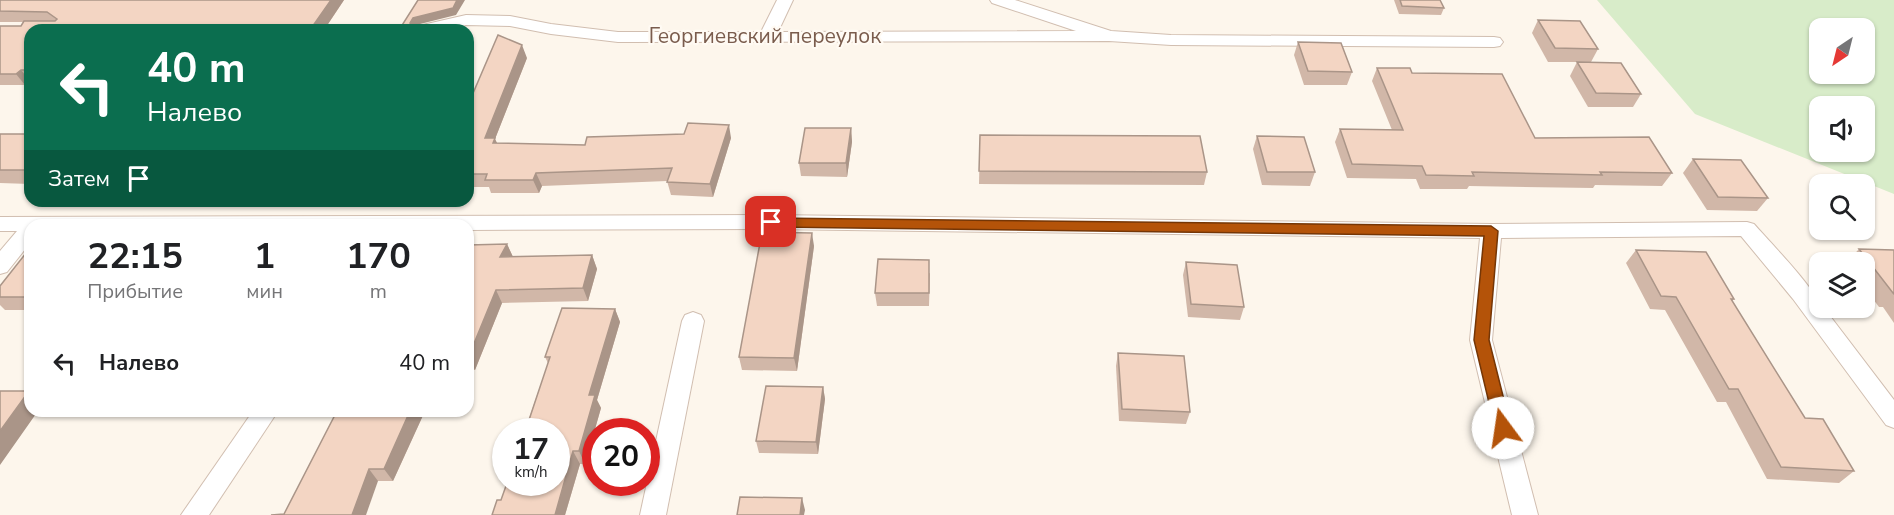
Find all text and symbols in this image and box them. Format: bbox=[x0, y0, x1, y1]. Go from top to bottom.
north arrow bbox=[1809, 18, 1875, 84]
map controls bbox=[1809, 18, 1875, 318]
street label: Георгиевский переулок bbox=[649, 22, 882, 50]
text: 40 m bbox=[147, 40, 246, 97]
icon: left bbox=[48, 48, 126, 126]
text: Налево bbox=[147, 94, 242, 131]
button: sound bbox=[1809, 96, 1875, 162]
icon: arrive bbox=[122, 162, 155, 195]
text: Затем bbox=[48, 164, 110, 194]
button: search bbox=[1809, 174, 1875, 240]
pin bbox=[745, 196, 796, 247]
icon: arrive bbox=[754, 205, 787, 238]
text: 22:15 bbox=[87, 232, 183, 281]
text: 1 bbox=[254, 232, 275, 281]
text: 170 bbox=[346, 232, 411, 281]
button: layers bbox=[1809, 252, 1875, 318]
text: Прибытие bbox=[87, 278, 183, 305]
text: мин bbox=[246, 278, 283, 305]
text: m bbox=[370, 278, 387, 305]
icon: left bbox=[48, 347, 81, 380]
text: Налево bbox=[99, 348, 179, 378]
text: 40 m bbox=[399, 348, 450, 378]
position arrow bbox=[1471, 396, 1535, 460]
speed limit sign: 20 bbox=[582, 418, 660, 496]
text: 17 bbox=[513, 429, 549, 470]
text: km/h bbox=[514, 462, 548, 482]

